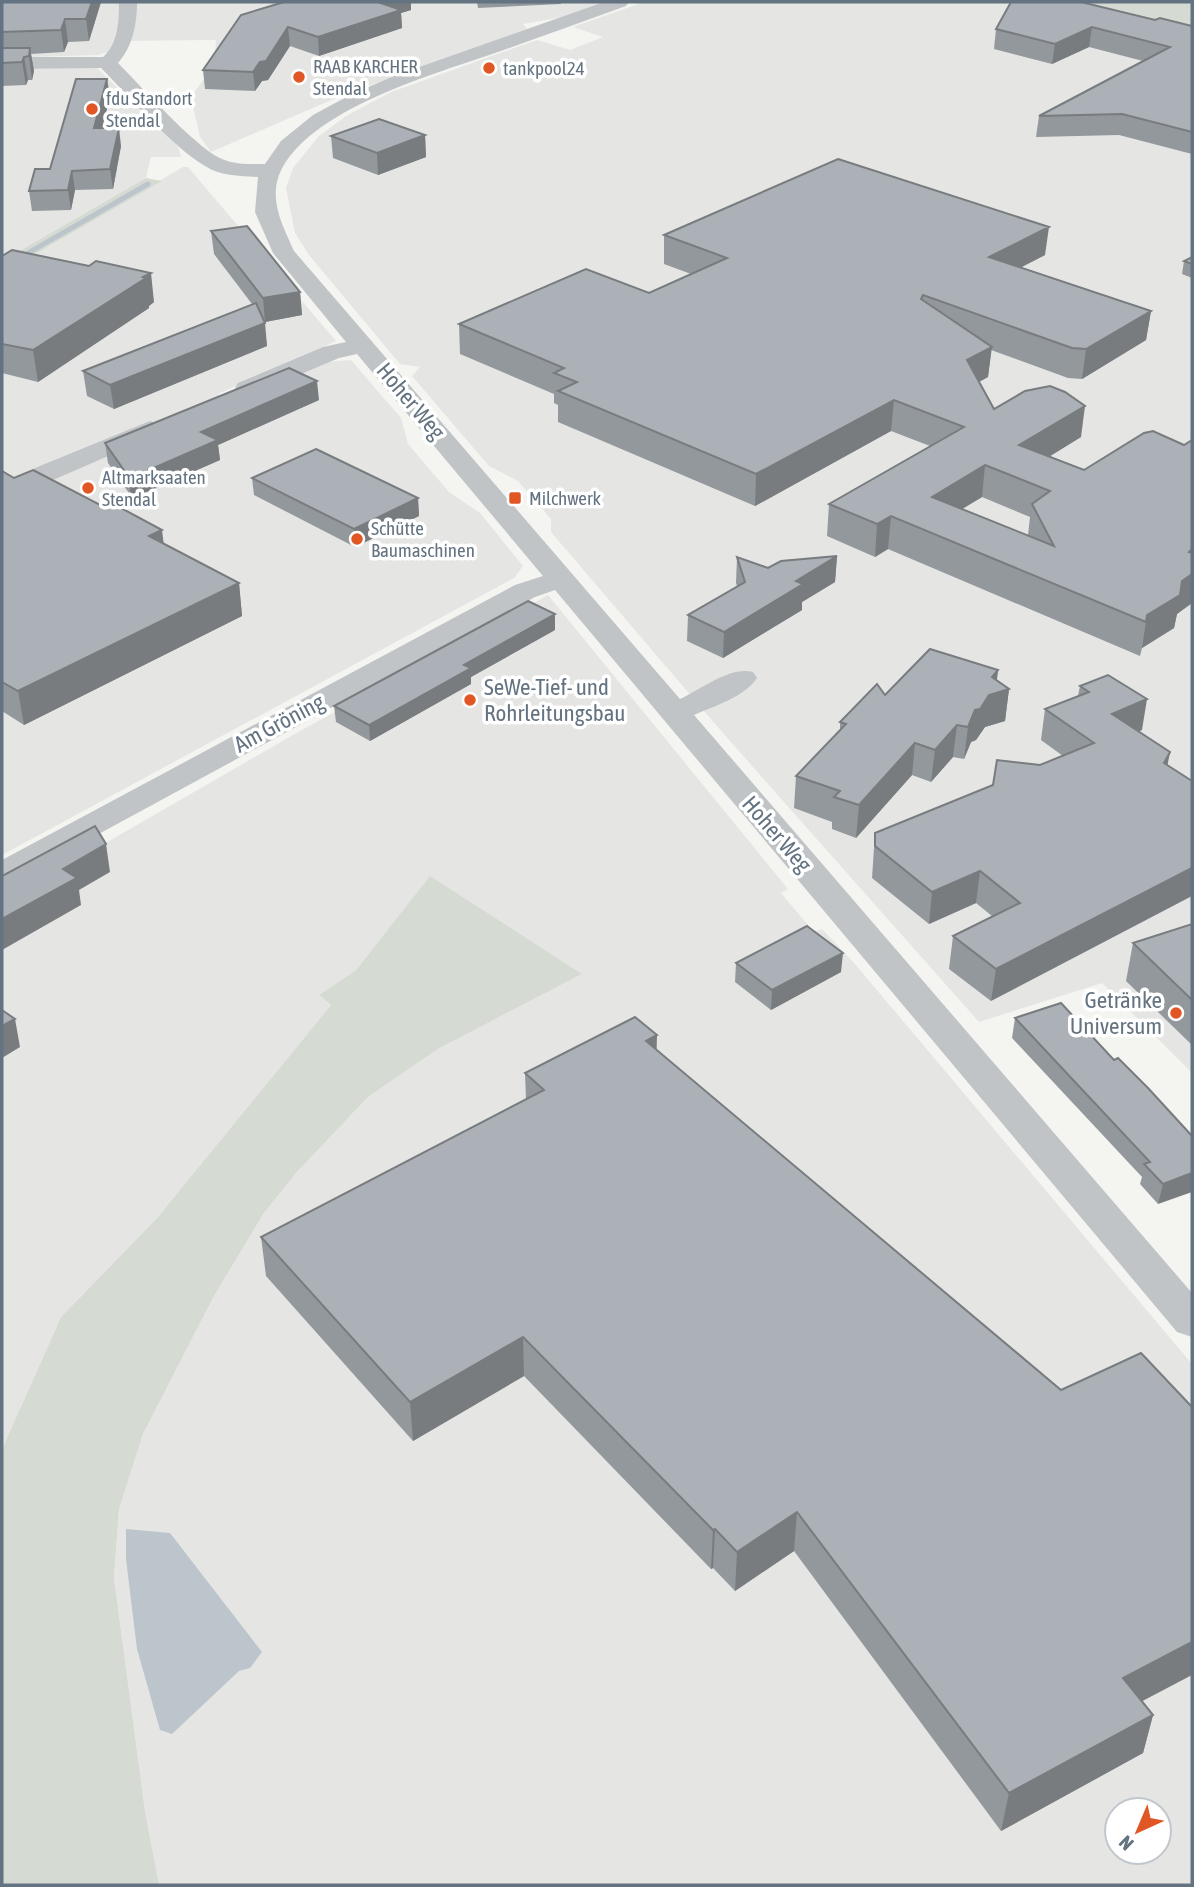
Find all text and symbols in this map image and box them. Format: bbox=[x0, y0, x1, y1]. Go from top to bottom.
place label: RAAB KARCHER Stendal bbox=[313, 55, 418, 99]
place label: tankpool24 bbox=[503, 57, 585, 79]
marker: tankpool24 bbox=[481, 60, 497, 76]
marker: RAAB KARCHER Stendal bbox=[291, 69, 307, 85]
place label: fdu Standort Stendal bbox=[106, 87, 192, 131]
marker: fdu Standort Stendal bbox=[84, 101, 100, 117]
street label: Hoher Weg bbox=[371, 357, 451, 445]
place label: Altmarksaaten Stendal bbox=[102, 466, 206, 510]
marker: Altmarksaaten Stendal bbox=[80, 480, 96, 496]
place label: Milchwerk bbox=[529, 487, 602, 509]
marker: Milchwerk bbox=[507, 490, 523, 506]
place label: Schütte Baumaschinen bbox=[371, 517, 475, 561]
marker: Schütte Baumaschinen bbox=[349, 531, 365, 547]
place label: SeWe-Tief- und Rohrleitungsbau bbox=[484, 674, 625, 726]
street label: Am Gröning bbox=[230, 688, 329, 758]
marker: SeWe-Tief- und Rohrleitungsbau bbox=[462, 692, 478, 708]
street label: Hoher Weg bbox=[737, 791, 817, 877]
place label: Getränke Universum bbox=[1070, 987, 1162, 1039]
marker: Getränke Universum bbox=[1168, 1005, 1184, 1021]
north arrow bbox=[1103, 1796, 1173, 1866]
text: N bbox=[1115, 1831, 1138, 1855]

